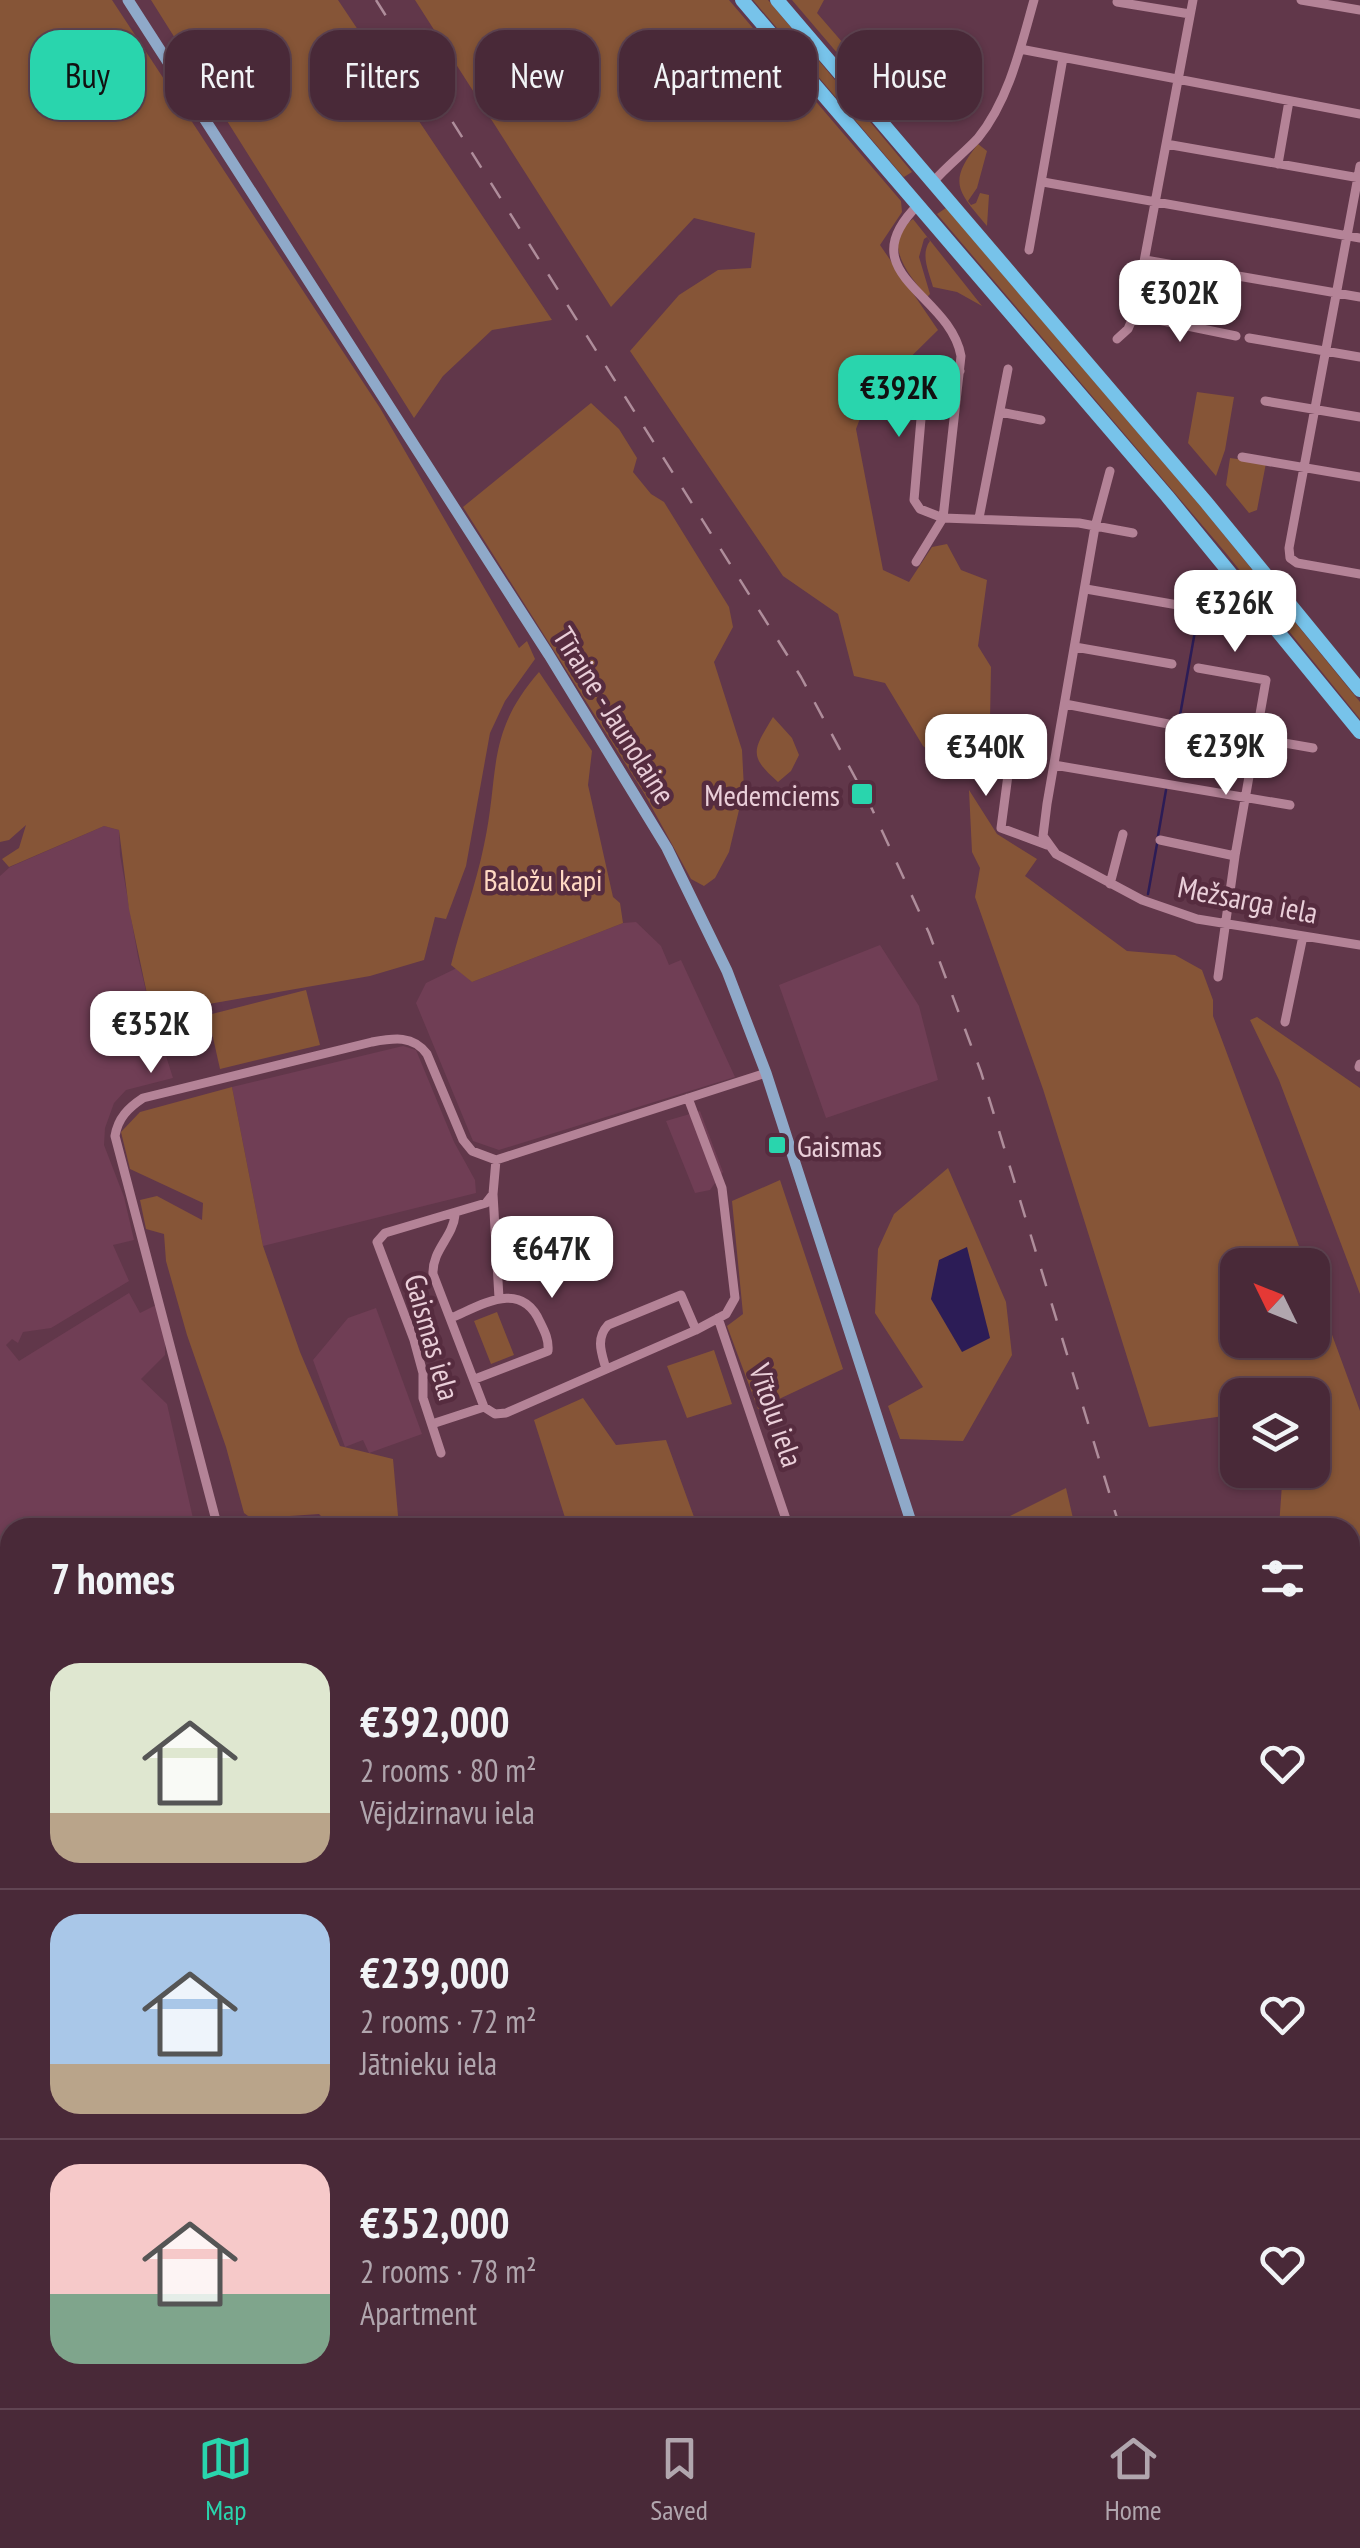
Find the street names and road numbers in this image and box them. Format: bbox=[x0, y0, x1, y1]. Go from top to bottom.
street label: Tīraine - Jaunolaine bbox=[545, 619, 685, 811]
street label: Mežsarga iela bbox=[1175, 866, 1321, 932]
street label: Gaismas iela bbox=[396, 1269, 470, 1405]
street label: Vītolu iela bbox=[741, 1357, 813, 1472]

